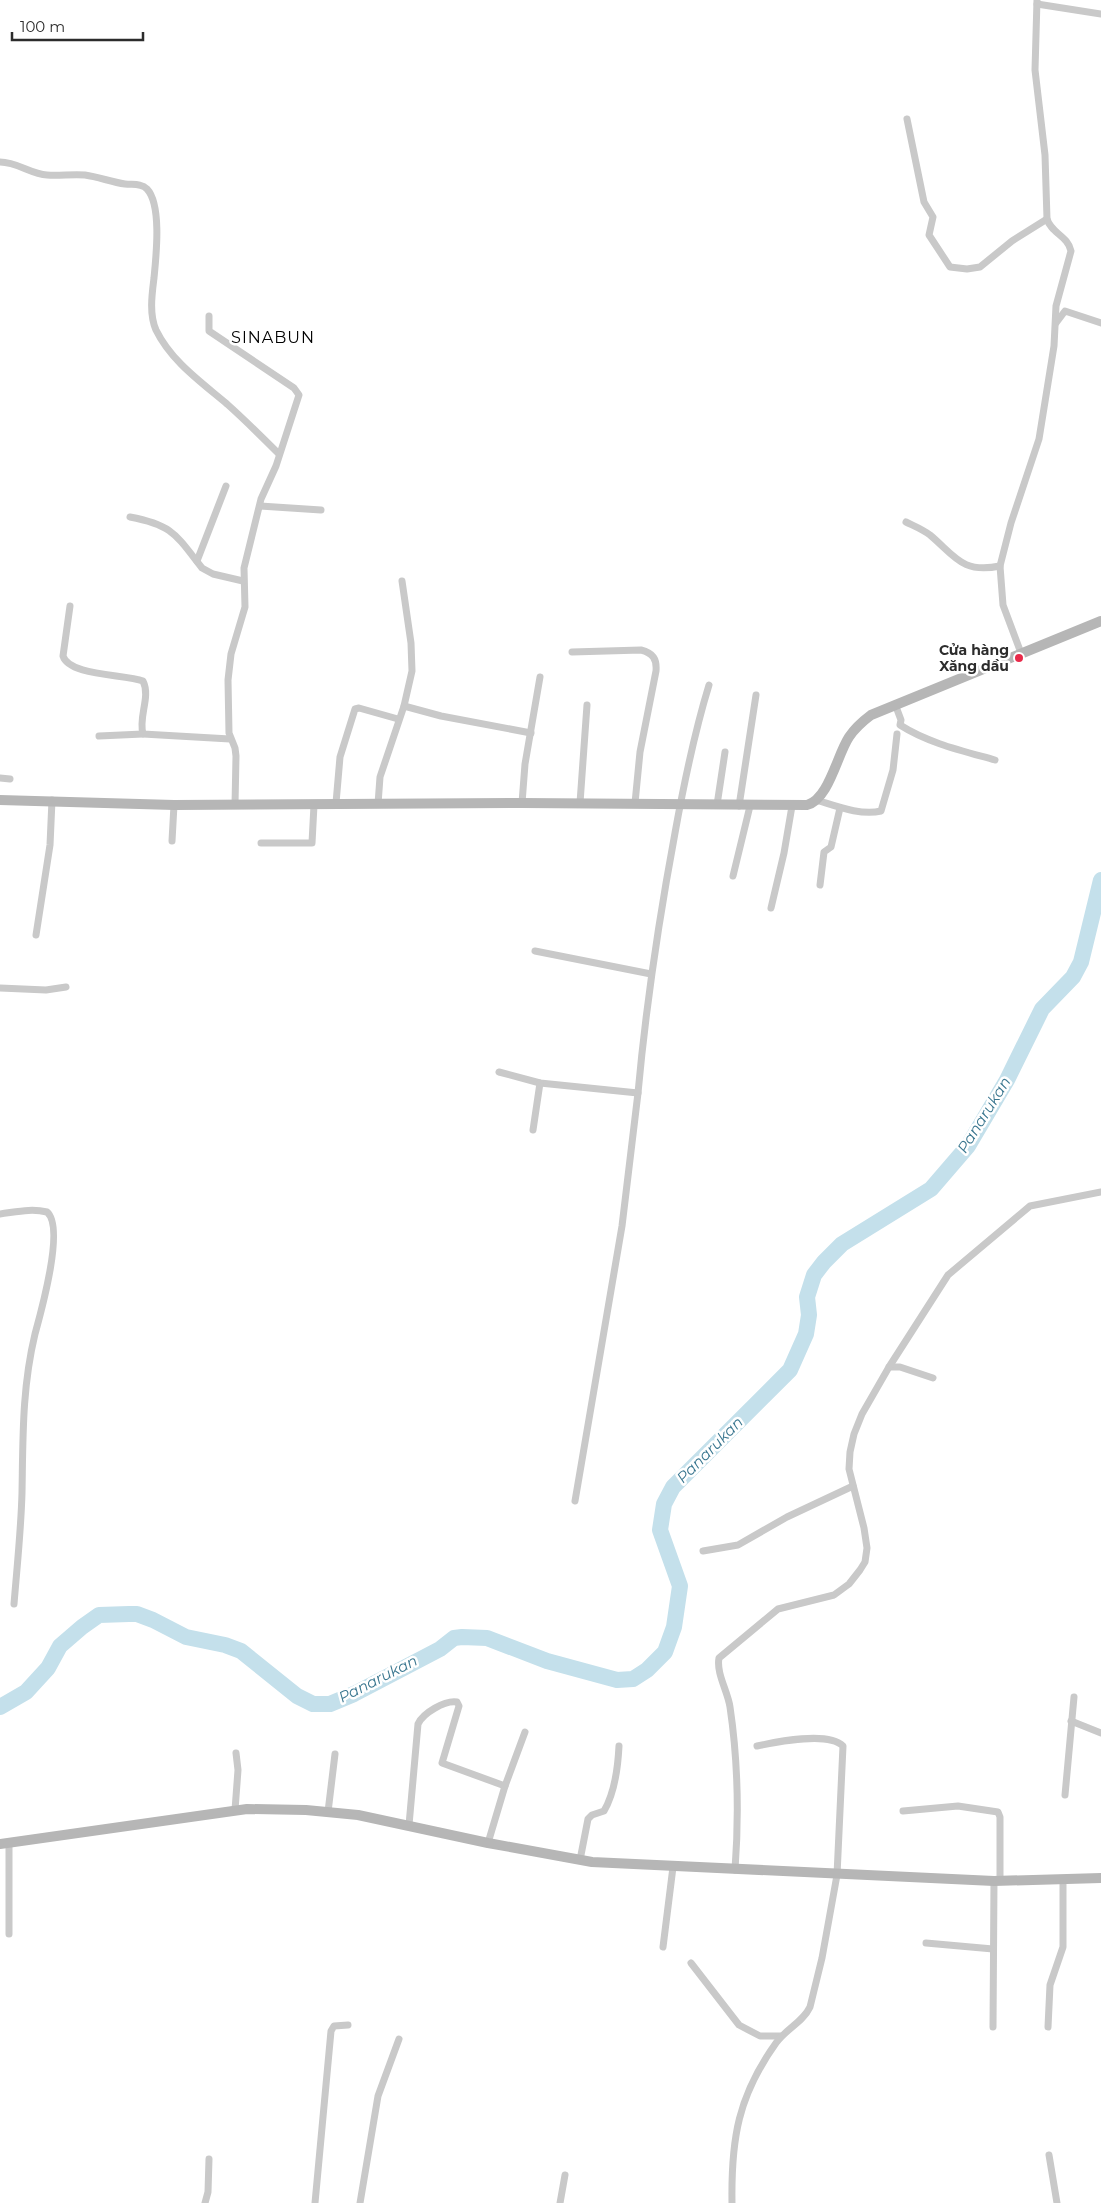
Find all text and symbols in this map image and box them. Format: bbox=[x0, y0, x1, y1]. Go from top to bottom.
scale bar bbox=[12, 10, 144, 42]
text: 100 m bbox=[20, 17, 65, 36]
district label: SINABUN bbox=[231, 328, 315, 347]
place label: Cửa hàng Xăng dầu bbox=[939, 641, 1009, 675]
marker: Cửa hàng Xăng dầu bbox=[1013, 652, 1025, 664]
water label: Panarukan bbox=[953, 1073, 1014, 1156]
water label: Panarukan bbox=[673, 1413, 747, 1487]
water label: Panarukan bbox=[335, 1651, 420, 1707]

